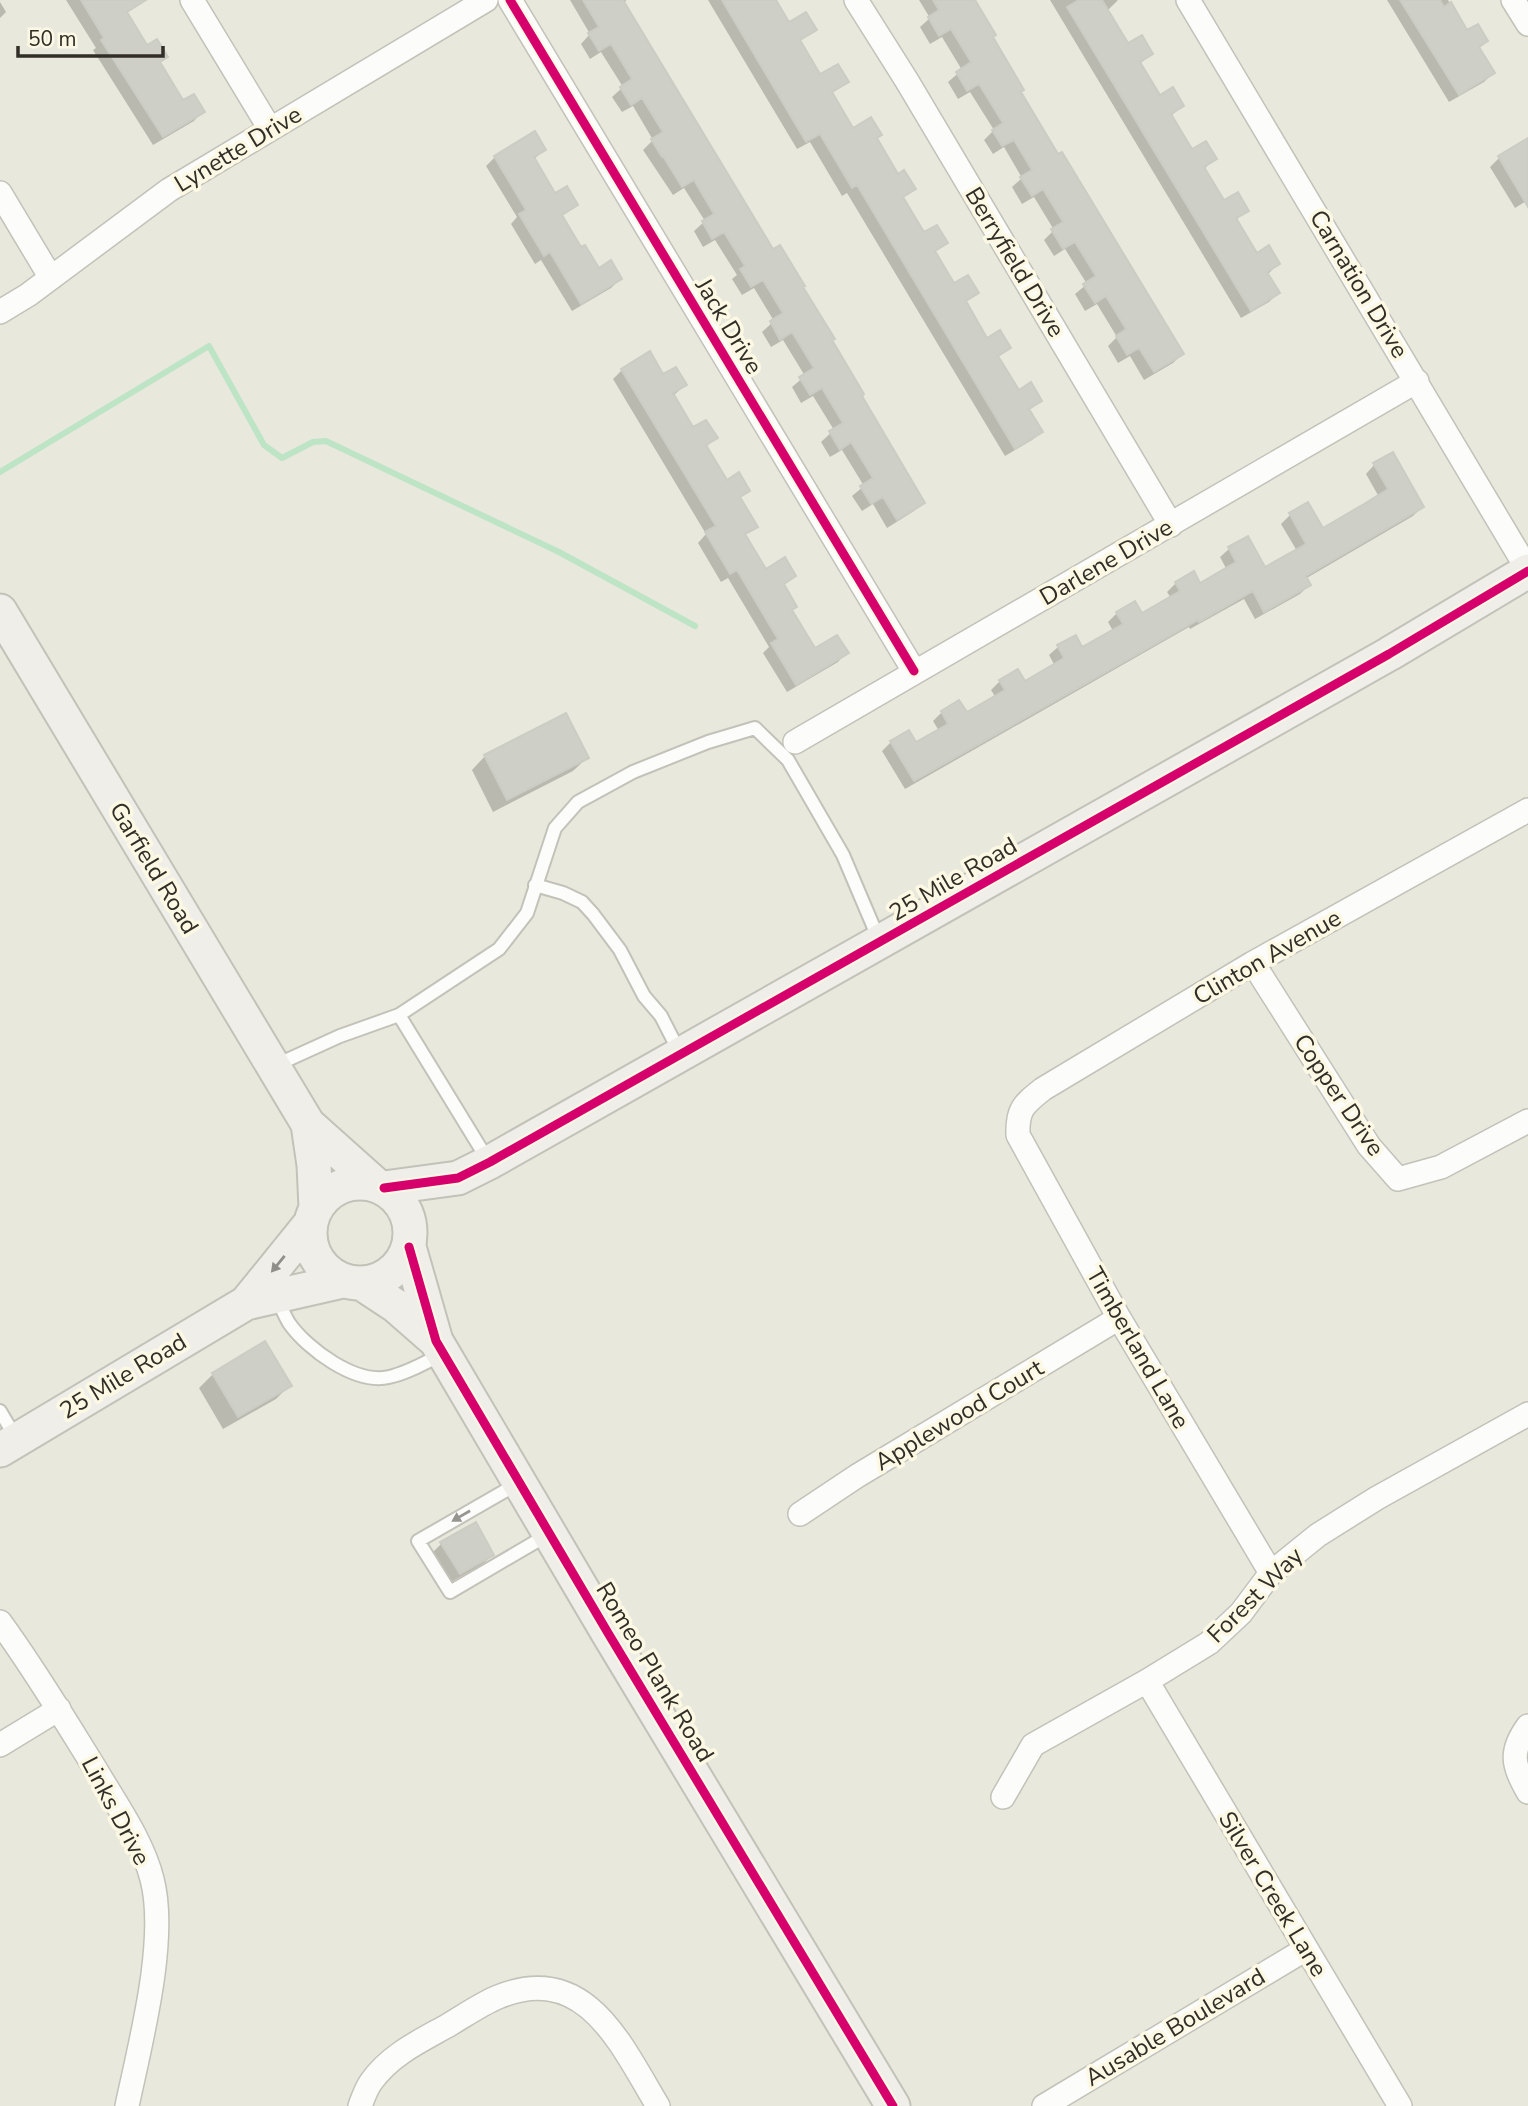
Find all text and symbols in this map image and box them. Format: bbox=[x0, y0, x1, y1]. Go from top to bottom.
scale bar bbox=[18, 14, 163, 58]
text: 50 m bbox=[28, 25, 77, 53]
street label: Lynette Drive bbox=[168, 98, 308, 200]
street label: Berryfield Drive bbox=[958, 181, 1072, 343]
street label: Carnation Drive bbox=[1302, 204, 1416, 364]
street label: Jack Drive bbox=[687, 271, 770, 380]
street label: Darlene Drive bbox=[1034, 511, 1178, 613]
street label: Garfield Road bbox=[102, 796, 206, 940]
street label: 25 Mile Road bbox=[883, 829, 1023, 929]
street label: Clinton Avenue bbox=[1187, 902, 1347, 1012]
street label: Copper Drive bbox=[1286, 1028, 1392, 1162]
one-way arrow bbox=[271, 1255, 286, 1272]
street label: Timberland Lane bbox=[1079, 1261, 1197, 1435]
street label: 25 Mile Road bbox=[54, 1326, 192, 1426]
street label: Applewood Court bbox=[869, 1352, 1050, 1478]
one-way arrow bbox=[452, 1510, 471, 1522]
street label: Forest Way bbox=[1200, 1540, 1310, 1650]
street label: Romeo Plank Road bbox=[589, 1576, 721, 1768]
street label: Links Drive bbox=[74, 1751, 158, 1871]
street label: Silver Creek Lane bbox=[1211, 1805, 1335, 1983]
street label: Ausable Boulevard bbox=[1079, 1960, 1271, 2094]

